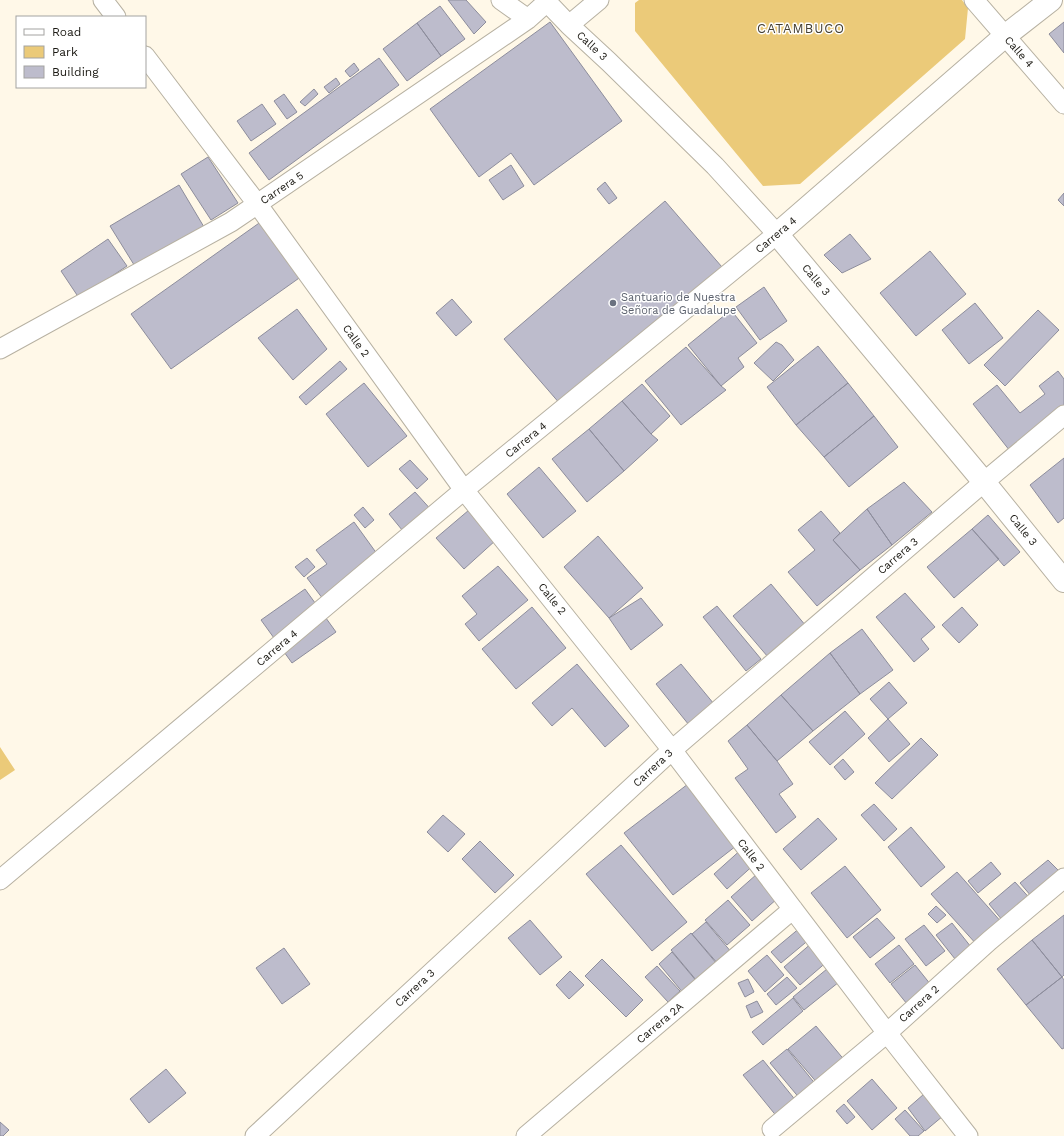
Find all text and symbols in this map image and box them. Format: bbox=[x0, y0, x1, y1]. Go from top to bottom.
legend bbox=[16, 16, 146, 88]
district label: CATAMBUCO bbox=[757, 21, 845, 36]
text: Road bbox=[52, 25, 81, 39]
street label: Calle 3 bbox=[574, 29, 610, 63]
street label: Calle 4 bbox=[1002, 34, 1036, 71]
text: Park bbox=[52, 45, 78, 59]
text: Building bbox=[52, 65, 99, 79]
street label: Carrera 5 bbox=[258, 169, 306, 207]
street label: Carrera 4 bbox=[753, 214, 799, 256]
street label: Calle 3 bbox=[799, 262, 833, 298]
place label: Santuario de Nuestra Señora de Guadalupe bbox=[621, 291, 736, 317]
marker: Santuario de Nuestra Señora de Guadalupe bbox=[608, 298, 618, 308]
street label: Calle 2 bbox=[340, 322, 372, 360]
street label: Carrera 4 bbox=[503, 419, 550, 461]
street label: Calle 3 bbox=[1006, 512, 1040, 548]
street label: Carrera 3 bbox=[875, 535, 921, 577]
street label: Calle 2 bbox=[535, 581, 569, 617]
street label: Carrera 4 bbox=[254, 627, 300, 669]
street label: Carrera 3 bbox=[631, 746, 675, 790]
street label: Calle 2 bbox=[735, 836, 767, 874]
street label: Carrera 3 bbox=[393, 966, 437, 1010]
street label: Carrera 2 bbox=[896, 983, 942, 1025]
street label: Carrera 2A bbox=[634, 1000, 686, 1046]

